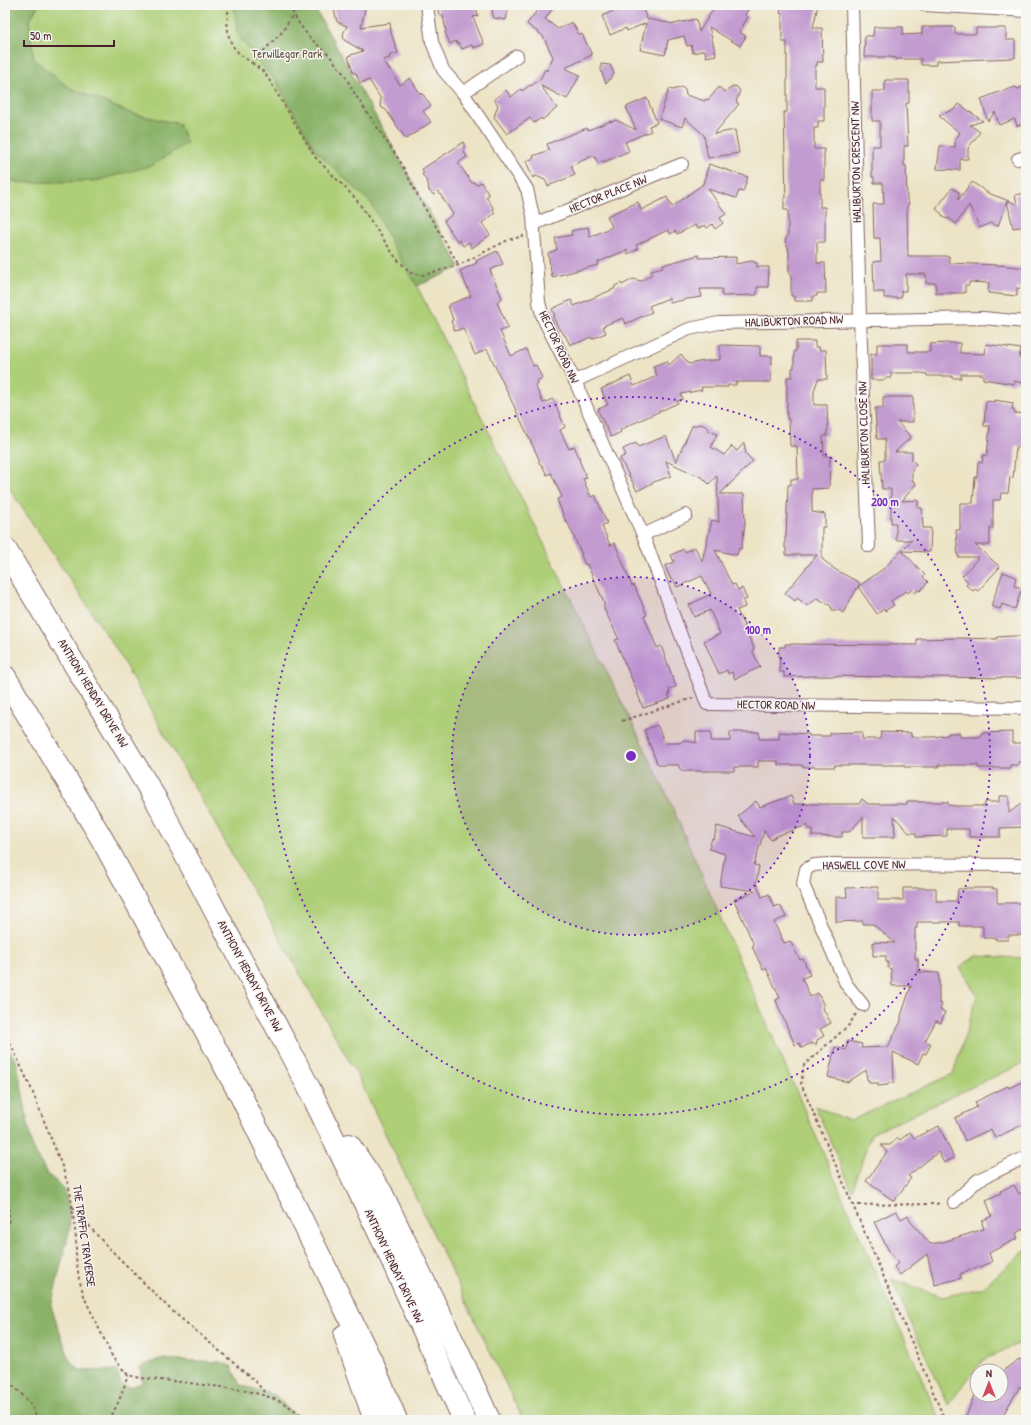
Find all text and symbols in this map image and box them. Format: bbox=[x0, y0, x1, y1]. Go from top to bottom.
scale bar bbox=[24, 22, 114, 48]
text: 50 m bbox=[30, 27, 51, 44]
park label: Terwillegar Park bbox=[252, 45, 322, 62]
street label: HALIBURTON CRESCENT NW bbox=[846, 100, 865, 223]
street label: HECTOR PLACE NW bbox=[566, 170, 650, 217]
street label: HECTOR ROAD NW bbox=[535, 308, 584, 386]
street label: HALIBURTON ROAD NW bbox=[744, 310, 844, 331]
street label: HALIBURTON CLOSE NW bbox=[853, 380, 874, 485]
text: 200 m bbox=[871, 493, 899, 510]
text: 100 m bbox=[745, 621, 771, 638]
street label: ANTHONY HENDAY DRIVE NW bbox=[54, 635, 133, 751]
street label: HECTOR ROAD NW bbox=[737, 695, 816, 714]
centre of rings bbox=[624, 749, 638, 763]
street label: HASWELL COVE NW bbox=[822, 855, 906, 874]
street label: ANTHONY HENDAY DRIVE NW bbox=[214, 917, 287, 1035]
street label: THE TRAFFIC TRAVERSE bbox=[69, 1184, 100, 1289]
street label: ANTHONY HENDAY DRIVE NW bbox=[361, 1206, 429, 1326]
north arrow bbox=[969, 1363, 1009, 1403]
text: N bbox=[986, 1366, 992, 1380]

